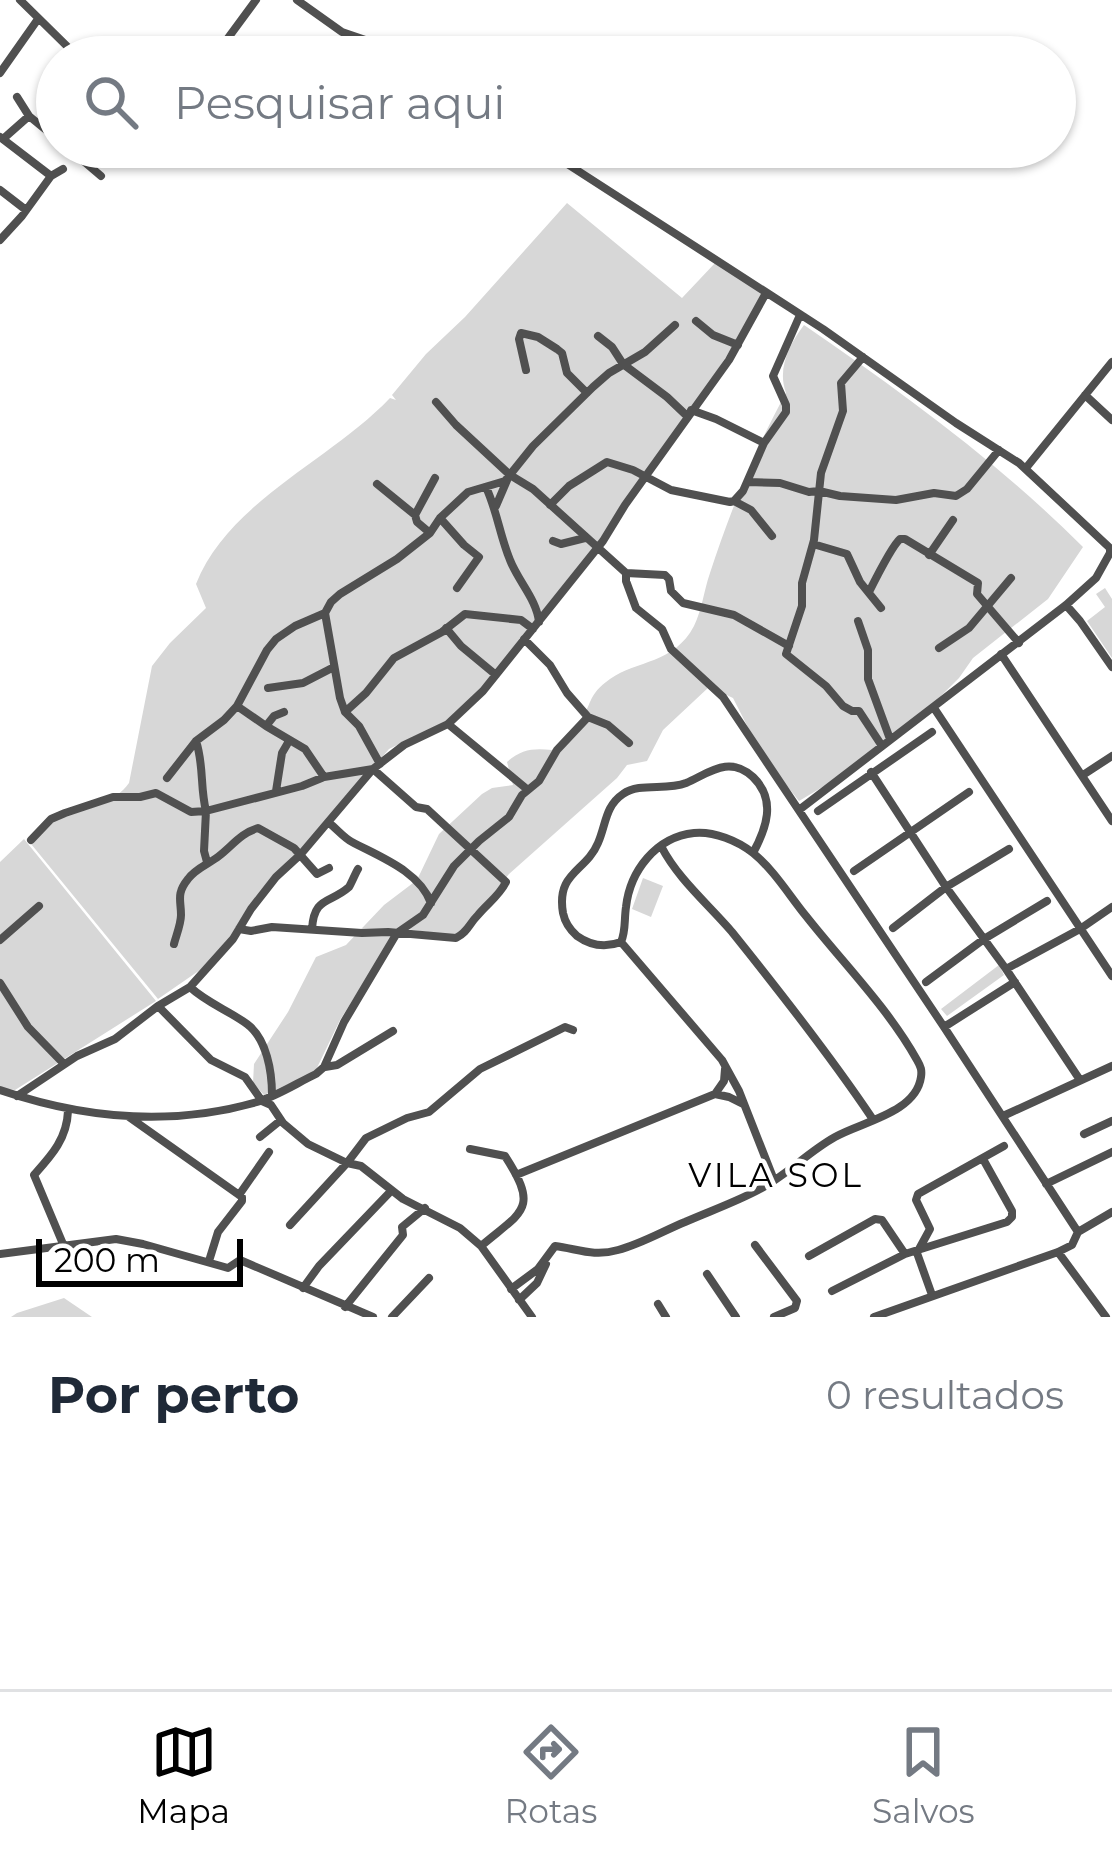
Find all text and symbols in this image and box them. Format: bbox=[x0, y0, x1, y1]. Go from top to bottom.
search box bbox=[36, 36, 1076, 168]
icon: search bbox=[78, 69, 144, 135]
text: Pesquisar aqui bbox=[174, 75, 505, 130]
district label: VILA SOL bbox=[688, 1155, 864, 1195]
scale bar bbox=[36, 1233, 243, 1286]
text: 200 m bbox=[54, 1240, 160, 1280]
text: Por perto bbox=[48, 1364, 299, 1426]
text: 0 resultados bbox=[826, 1371, 1064, 1419]
tab: Mapa bbox=[137, 1719, 230, 1831]
tab: Rotas bbox=[504, 1719, 597, 1831]
tab: Salvos bbox=[872, 1719, 975, 1831]

